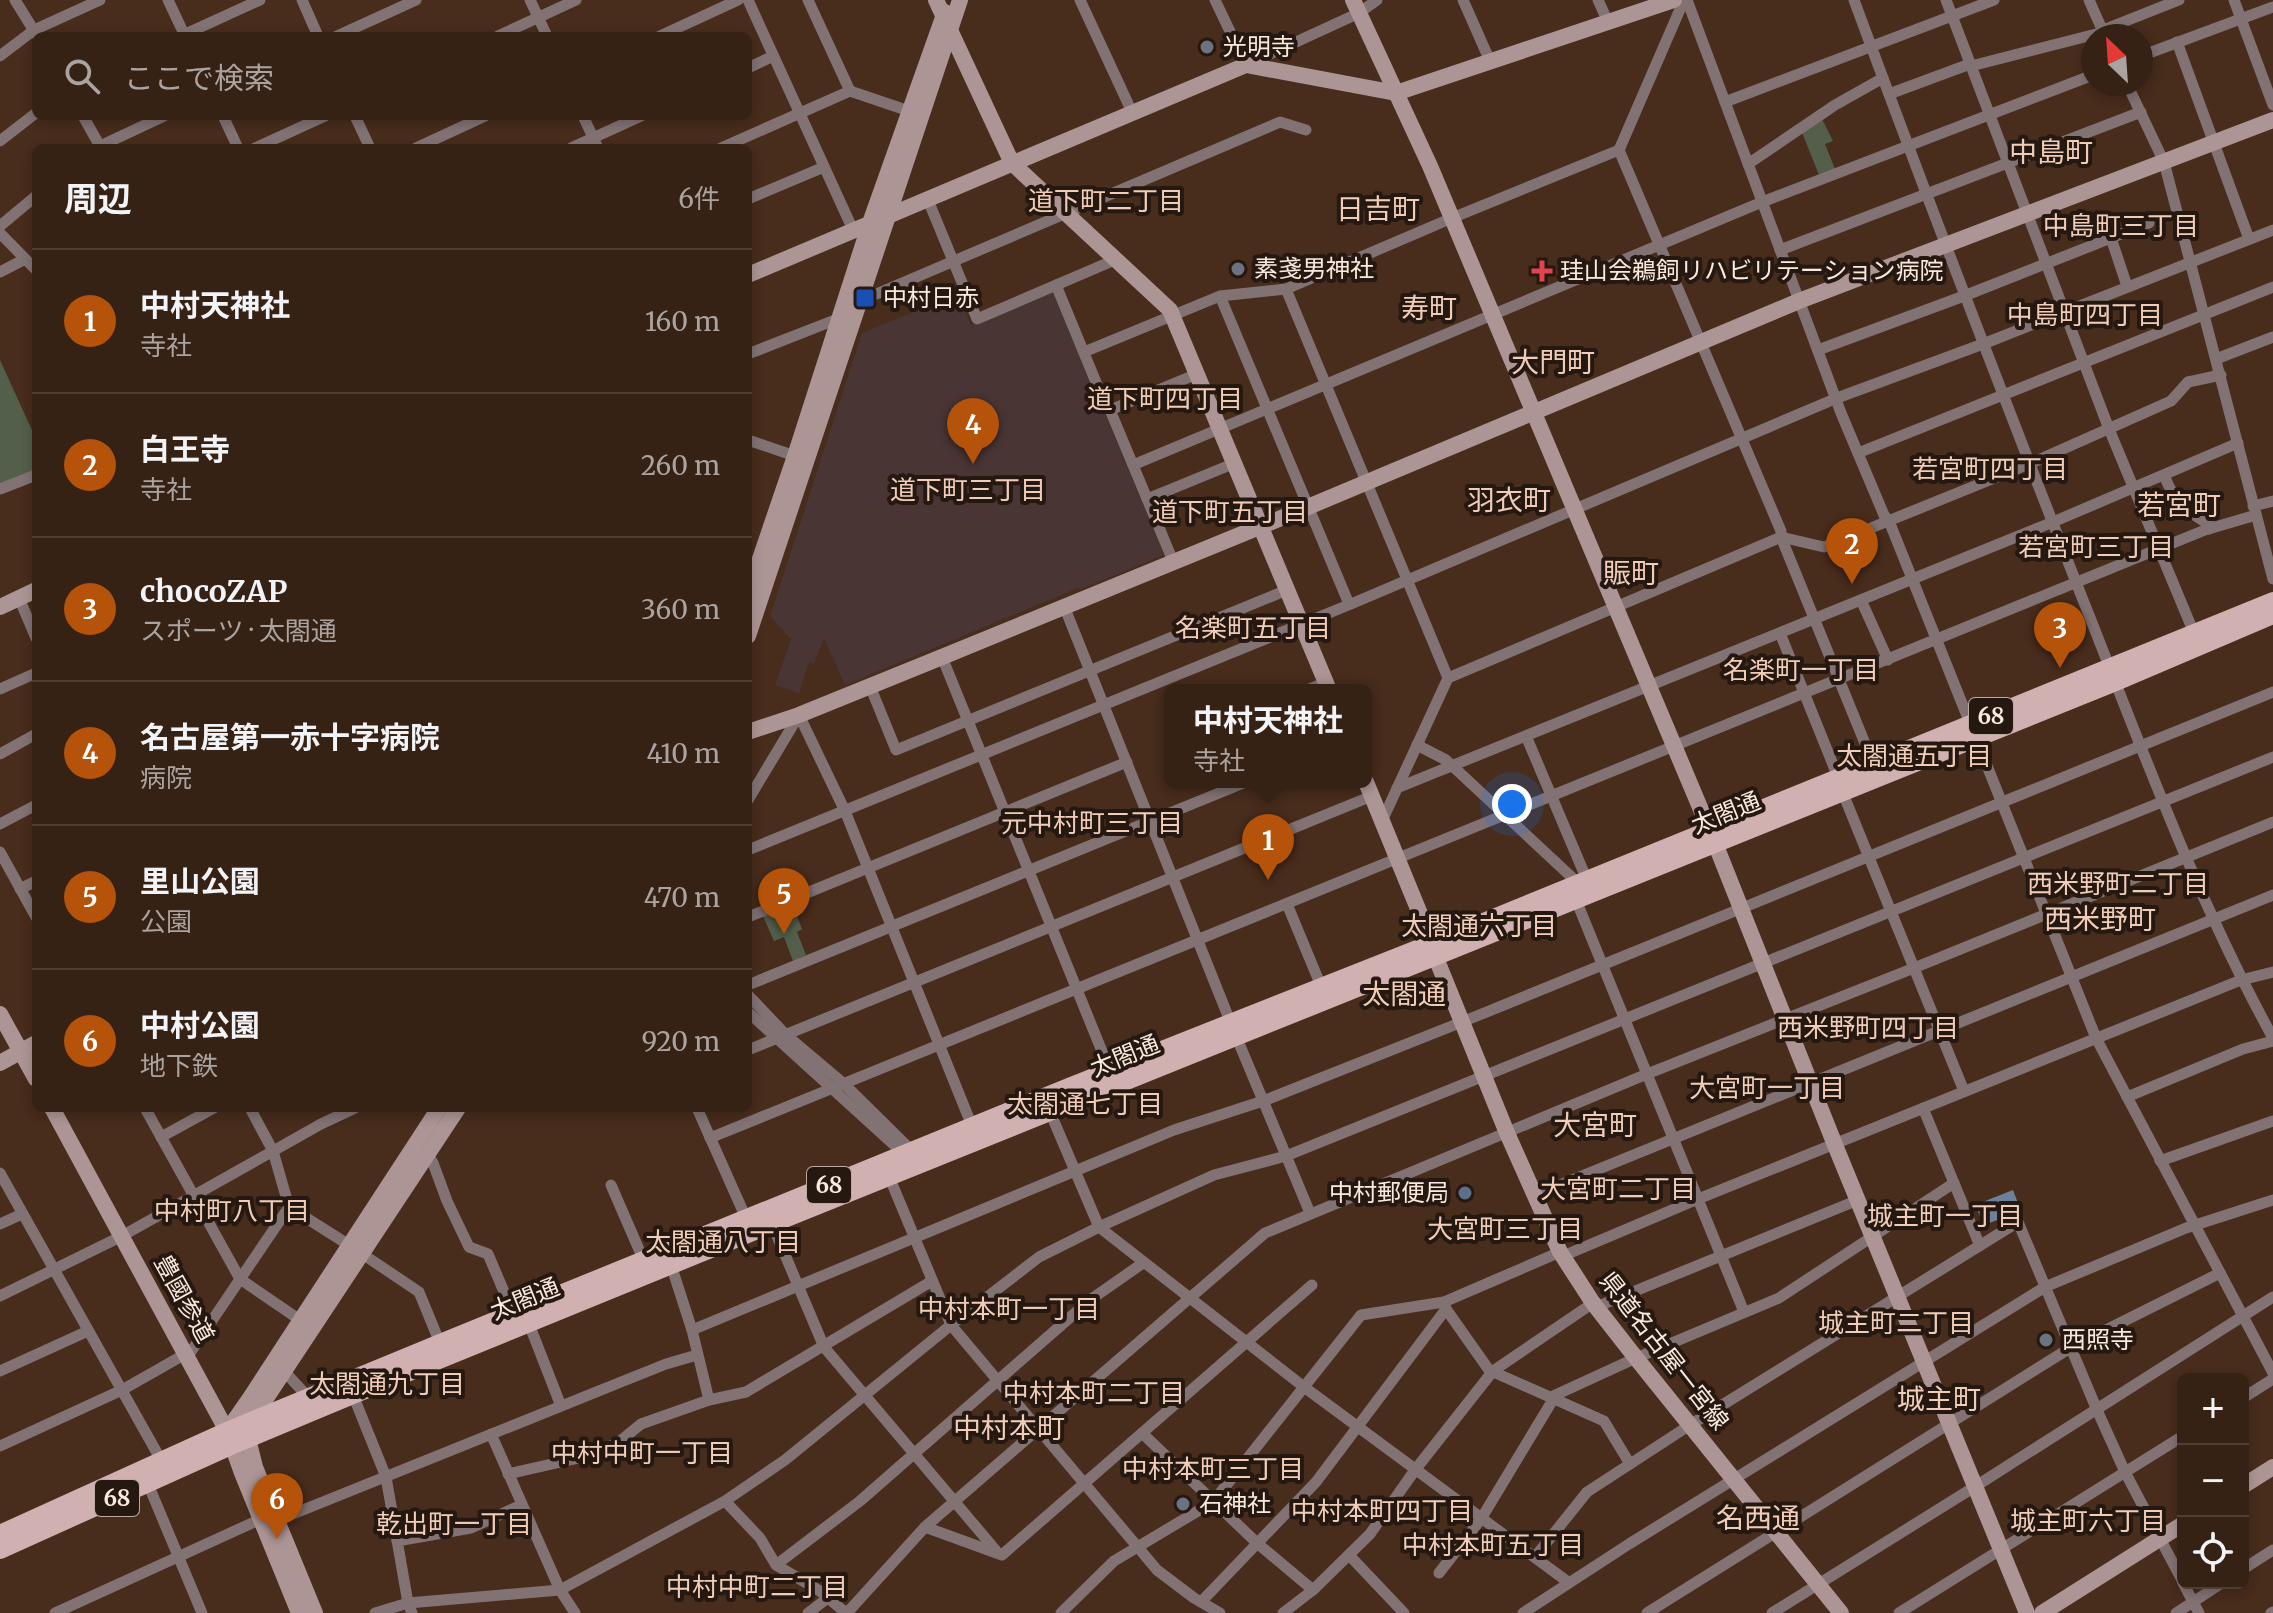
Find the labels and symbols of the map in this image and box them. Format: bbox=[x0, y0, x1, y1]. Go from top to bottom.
north arrow bbox=[2081, 24, 2153, 96]
place label: 光明寺 bbox=[1223, 31, 1295, 62]
marker: 光明寺 bbox=[1198, 38, 1216, 56]
district label: 中島町 bbox=[2009, 134, 2093, 170]
district label: 道下町二丁目 bbox=[1028, 184, 1184, 217]
district label: 日吉町 bbox=[1336, 191, 1420, 227]
district label: 中島町三丁目 bbox=[2043, 209, 2199, 242]
place label: 素戔男神社 bbox=[1254, 253, 1374, 284]
place label: 珪山会鵜飼リハビリテーション病院 bbox=[1560, 255, 1944, 286]
marker: 素戔男神社 bbox=[1229, 260, 1247, 278]
marker: 珪山会鵜飼リハビリテーション病院 bbox=[1531, 260, 1553, 282]
place label: 中村日赤 bbox=[883, 282, 979, 313]
marker: 中村日赤 bbox=[854, 287, 876, 309]
district label: 寿町 bbox=[1401, 290, 1457, 326]
district label: 中島町四丁目 bbox=[2007, 298, 2163, 331]
district label: 大門町 bbox=[1511, 344, 1595, 380]
district label: 道下町四丁目 bbox=[1087, 382, 1243, 415]
pin: 4 bbox=[947, 398, 999, 464]
district label: 若宮町四丁目 bbox=[1912, 452, 2068, 485]
district label: 道下町三丁目 bbox=[890, 473, 1046, 506]
district label: 羽衣町 bbox=[1467, 482, 1551, 518]
district label: 若宮町 bbox=[2137, 487, 2221, 523]
district label: 道下町五丁目 bbox=[1152, 495, 1308, 528]
pin: 2 bbox=[1826, 518, 1878, 584]
district label: 若宮町三丁目 bbox=[2018, 530, 2174, 563]
district label: 賑町 bbox=[1603, 555, 1659, 591]
pin: 3 bbox=[2034, 602, 2086, 668]
district label: 名楽町五丁目 bbox=[1175, 611, 1331, 644]
district label: 名楽町一丁目 bbox=[1723, 653, 1879, 686]
road number: 68 bbox=[1969, 698, 2013, 734]
district label: 太閤通五丁目 bbox=[1836, 739, 1992, 772]
your location bbox=[1492, 784, 1532, 824]
street label: 太閤通 bbox=[1687, 785, 1765, 840]
district label: 元中村町三丁目 bbox=[1001, 806, 1183, 839]
pin: 1 bbox=[1242, 814, 1294, 880]
district label: 西米野町二丁目 bbox=[2027, 867, 2209, 900]
pin: 5 bbox=[758, 868, 810, 934]
district label: 西米野町 bbox=[2044, 901, 2156, 937]
district label: 太閤通六丁目 bbox=[1401, 909, 1557, 942]
district label: 太閤通 bbox=[1362, 976, 1446, 1012]
district label: 西米野町四丁目 bbox=[1777, 1011, 1959, 1044]
street label: 太閤通 bbox=[1086, 1028, 1164, 1083]
district label: 大宮町一丁目 bbox=[1689, 1071, 1845, 1104]
district label: 太閤通七丁目 bbox=[1007, 1087, 1163, 1120]
district label: 大宮町 bbox=[1553, 1107, 1637, 1143]
road number: 68 bbox=[807, 1167, 851, 1203]
district label: 大宮町二丁目 bbox=[1540, 1172, 1696, 1205]
place label: 中村郵便局 bbox=[1329, 1177, 1449, 1208]
marker: 中村郵便局 bbox=[1456, 1184, 1474, 1202]
district label: 中村町八丁目 bbox=[154, 1194, 310, 1227]
district label: 城主町一丁目 bbox=[1867, 1199, 2023, 1232]
district label: 大宮町三丁目 bbox=[1427, 1212, 1583, 1245]
district label: 太閤通八丁目 bbox=[645, 1225, 801, 1258]
street label: 豊國参道 bbox=[148, 1249, 221, 1348]
street label: 県道名古屋一宮線 bbox=[1593, 1266, 1736, 1436]
street label: 太閤通 bbox=[486, 1271, 564, 1326]
district label: 中村本町一丁目 bbox=[918, 1292, 1100, 1325]
district label: 城主町二丁目 bbox=[1818, 1306, 1974, 1339]
place label: 西照寺 bbox=[2062, 1324, 2134, 1355]
marker: 西照寺 bbox=[2037, 1331, 2055, 1349]
district label: 太閤通九丁目 bbox=[309, 1367, 465, 1400]
district label: 中村本町二丁目 bbox=[1003, 1376, 1185, 1409]
district label: 城主町 bbox=[1897, 1381, 1981, 1417]
district label: 中村本町 bbox=[953, 1410, 1065, 1446]
district label: 中村中町一丁目 bbox=[551, 1436, 733, 1469]
district label: 中村本町三丁目 bbox=[1122, 1452, 1304, 1485]
pin: 6 bbox=[251, 1473, 303, 1539]
road number: 68 bbox=[95, 1480, 139, 1516]
place label: 石神社 bbox=[1199, 1488, 1271, 1519]
district label: 中村本町四丁目 bbox=[1291, 1494, 1473, 1527]
marker: 石神社 bbox=[1174, 1495, 1192, 1513]
district label: 名西通 bbox=[1716, 1500, 1800, 1536]
district label: 城主町六丁目 bbox=[2010, 1504, 2166, 1537]
district label: 乾出町一丁目 bbox=[376, 1507, 532, 1540]
district label: 中村本町五丁目 bbox=[1402, 1528, 1584, 1561]
district label: 中村中町二丁目 bbox=[666, 1570, 848, 1603]

